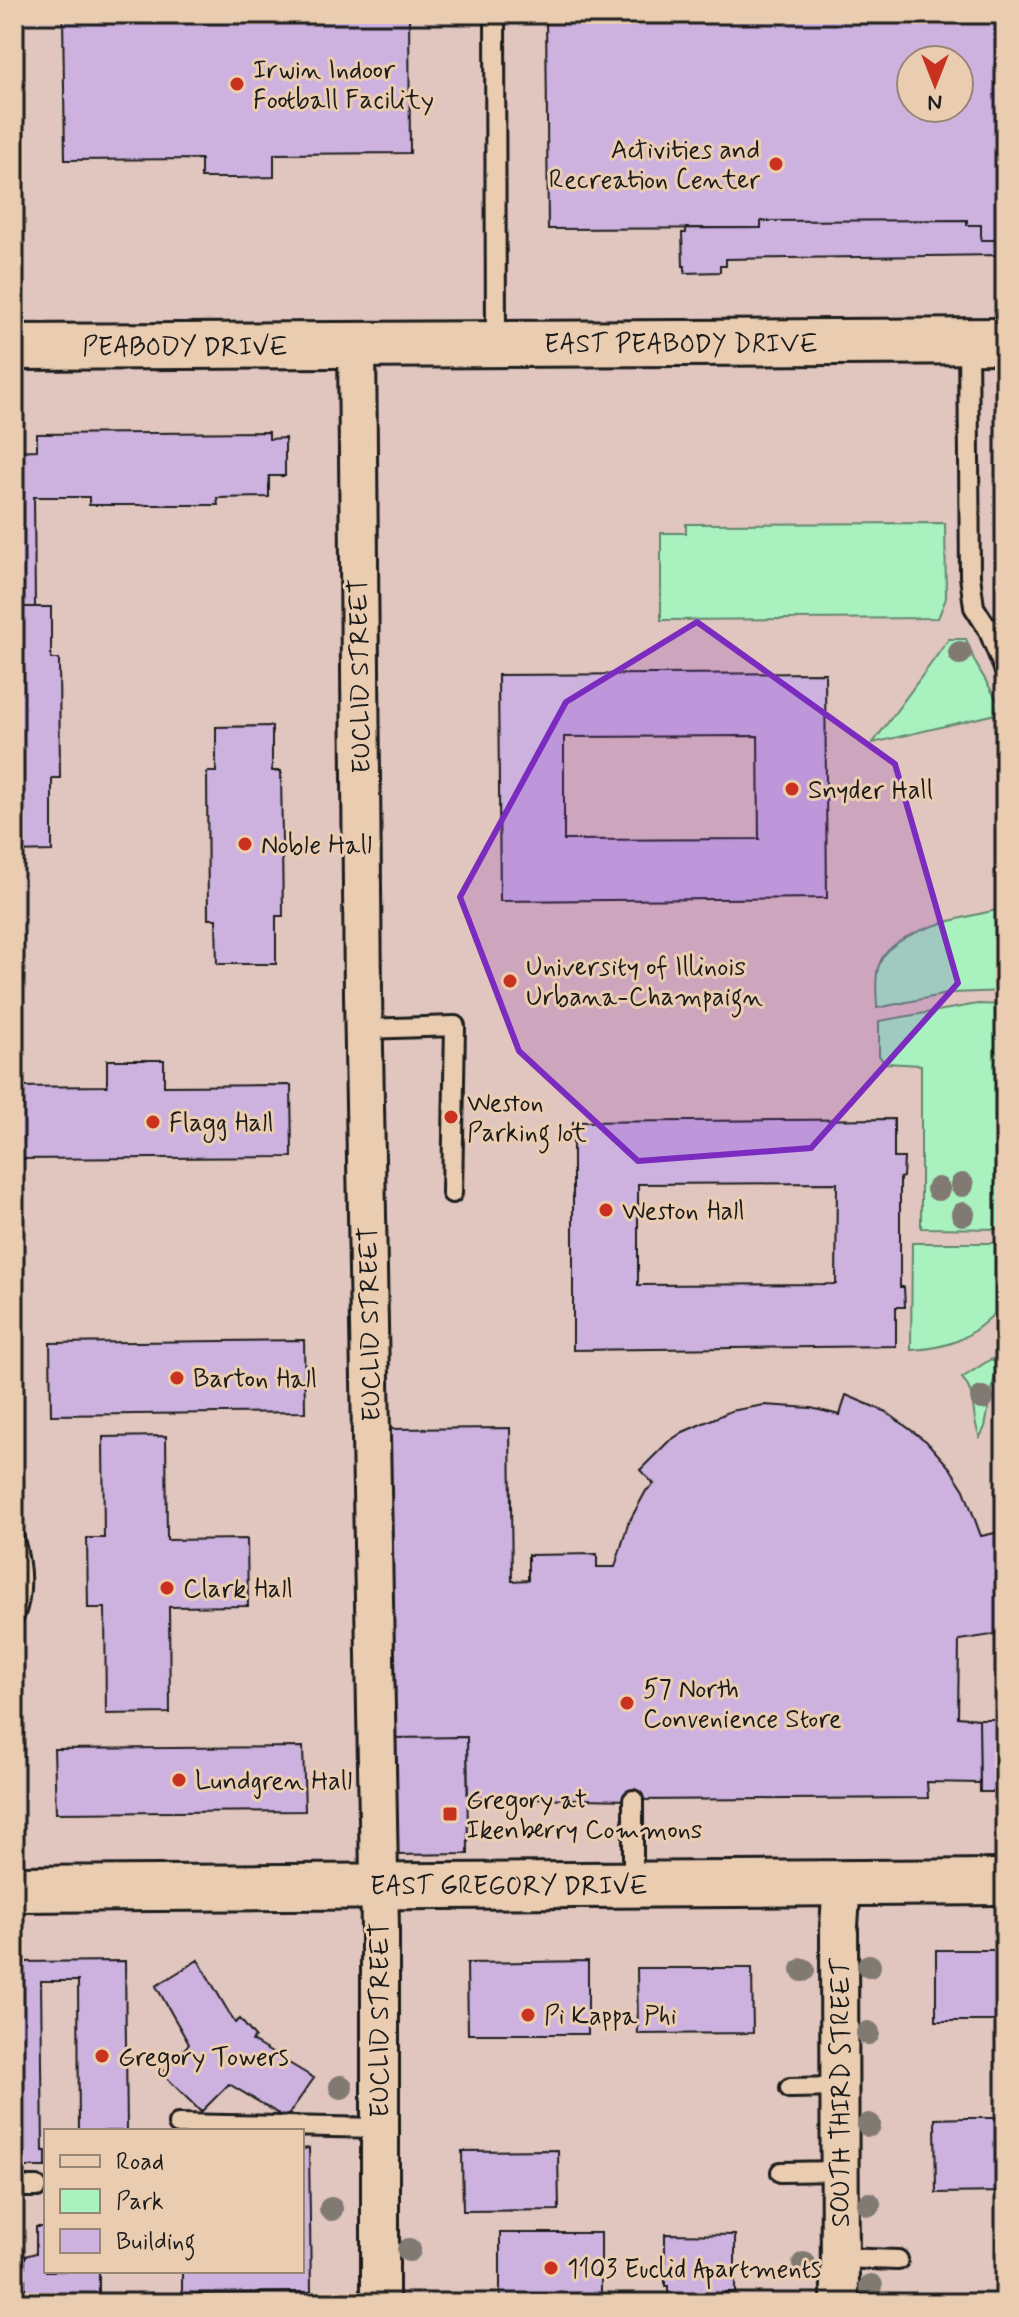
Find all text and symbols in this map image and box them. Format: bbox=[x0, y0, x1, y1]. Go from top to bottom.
north arrow bbox=[895, 44, 975, 124]
place label: Irwin Indoor Football Facility bbox=[253, 54, 434, 118]
marker: Irwin Indoor Football Facility bbox=[228, 75, 246, 93]
text: N bbox=[928, 88, 942, 116]
place label: Activities and Recreation Center bbox=[549, 134, 760, 198]
marker: Activities and Recreation Center bbox=[767, 155, 785, 173]
street label: EAST PEABODY DRIVE bbox=[544, 328, 818, 362]
street label: PEABODY DRIVE bbox=[82, 331, 288, 365]
street label: EUCLID STREET bbox=[342, 578, 380, 774]
place label: Snyder Hall bbox=[808, 774, 933, 808]
marker: Snyder Hall bbox=[783, 780, 801, 798]
place label: Noble Hall bbox=[261, 829, 372, 863]
marker: Noble Hall bbox=[236, 835, 254, 853]
place label: University of Illinois Urbana-Champaign bbox=[526, 951, 763, 1018]
marker: University of Illinois Urbana-Champaign bbox=[501, 972, 519, 990]
place label: Weston Parking lot bbox=[467, 1087, 587, 1154]
place label: Flagg Hall bbox=[169, 1107, 274, 1143]
marker: Weston Parking lot bbox=[442, 1108, 460, 1126]
marker: Flagg Hall bbox=[144, 1113, 162, 1131]
place label: Weston Hall bbox=[622, 1195, 745, 1229]
marker: Weston Hall bbox=[597, 1201, 615, 1219]
street label: EUCLID STREET bbox=[352, 1226, 390, 1422]
place label: Barton Hall bbox=[193, 1363, 317, 1397]
marker: Barton Hall bbox=[168, 1369, 186, 1387]
place label: Clark Hall bbox=[183, 1573, 293, 1607]
marker: Clark Hall bbox=[158, 1579, 176, 1597]
place label: 57 North Convenience Store bbox=[643, 1673, 842, 1737]
marker: 57 North Convenience Store bbox=[618, 1694, 636, 1712]
place label: Lundgren Hall bbox=[195, 1765, 352, 1799]
marker: Lundgren Hall bbox=[170, 1771, 188, 1789]
place label: Gregory at Ikenberry Commons bbox=[466, 1784, 702, 1848]
marker: Gregory at Ikenberry Commons bbox=[441, 1805, 459, 1823]
street label: EAST GREGORY DRIVE bbox=[370, 1870, 648, 1904]
street label: EUCLID STREET bbox=[364, 1922, 398, 2118]
street label: SOUTH THIRD STREET bbox=[825, 1957, 859, 2227]
place label: Pi Kappa Phi bbox=[544, 2000, 677, 2034]
marker: Pi Kappa Phi bbox=[519, 2006, 537, 2024]
place label: Gregory Towers bbox=[118, 2041, 289, 2077]
marker: Gregory Towers bbox=[93, 2047, 111, 2065]
legend bbox=[44, 2129, 304, 2273]
text: Road bbox=[116, 2147, 164, 2178]
text: Park bbox=[116, 2187, 164, 2218]
text: Building bbox=[116, 2227, 196, 2261]
place label: 1103 Euclid Apartments bbox=[567, 2253, 821, 2290]
marker: 1103 Euclid Apartments bbox=[542, 2259, 560, 2277]

